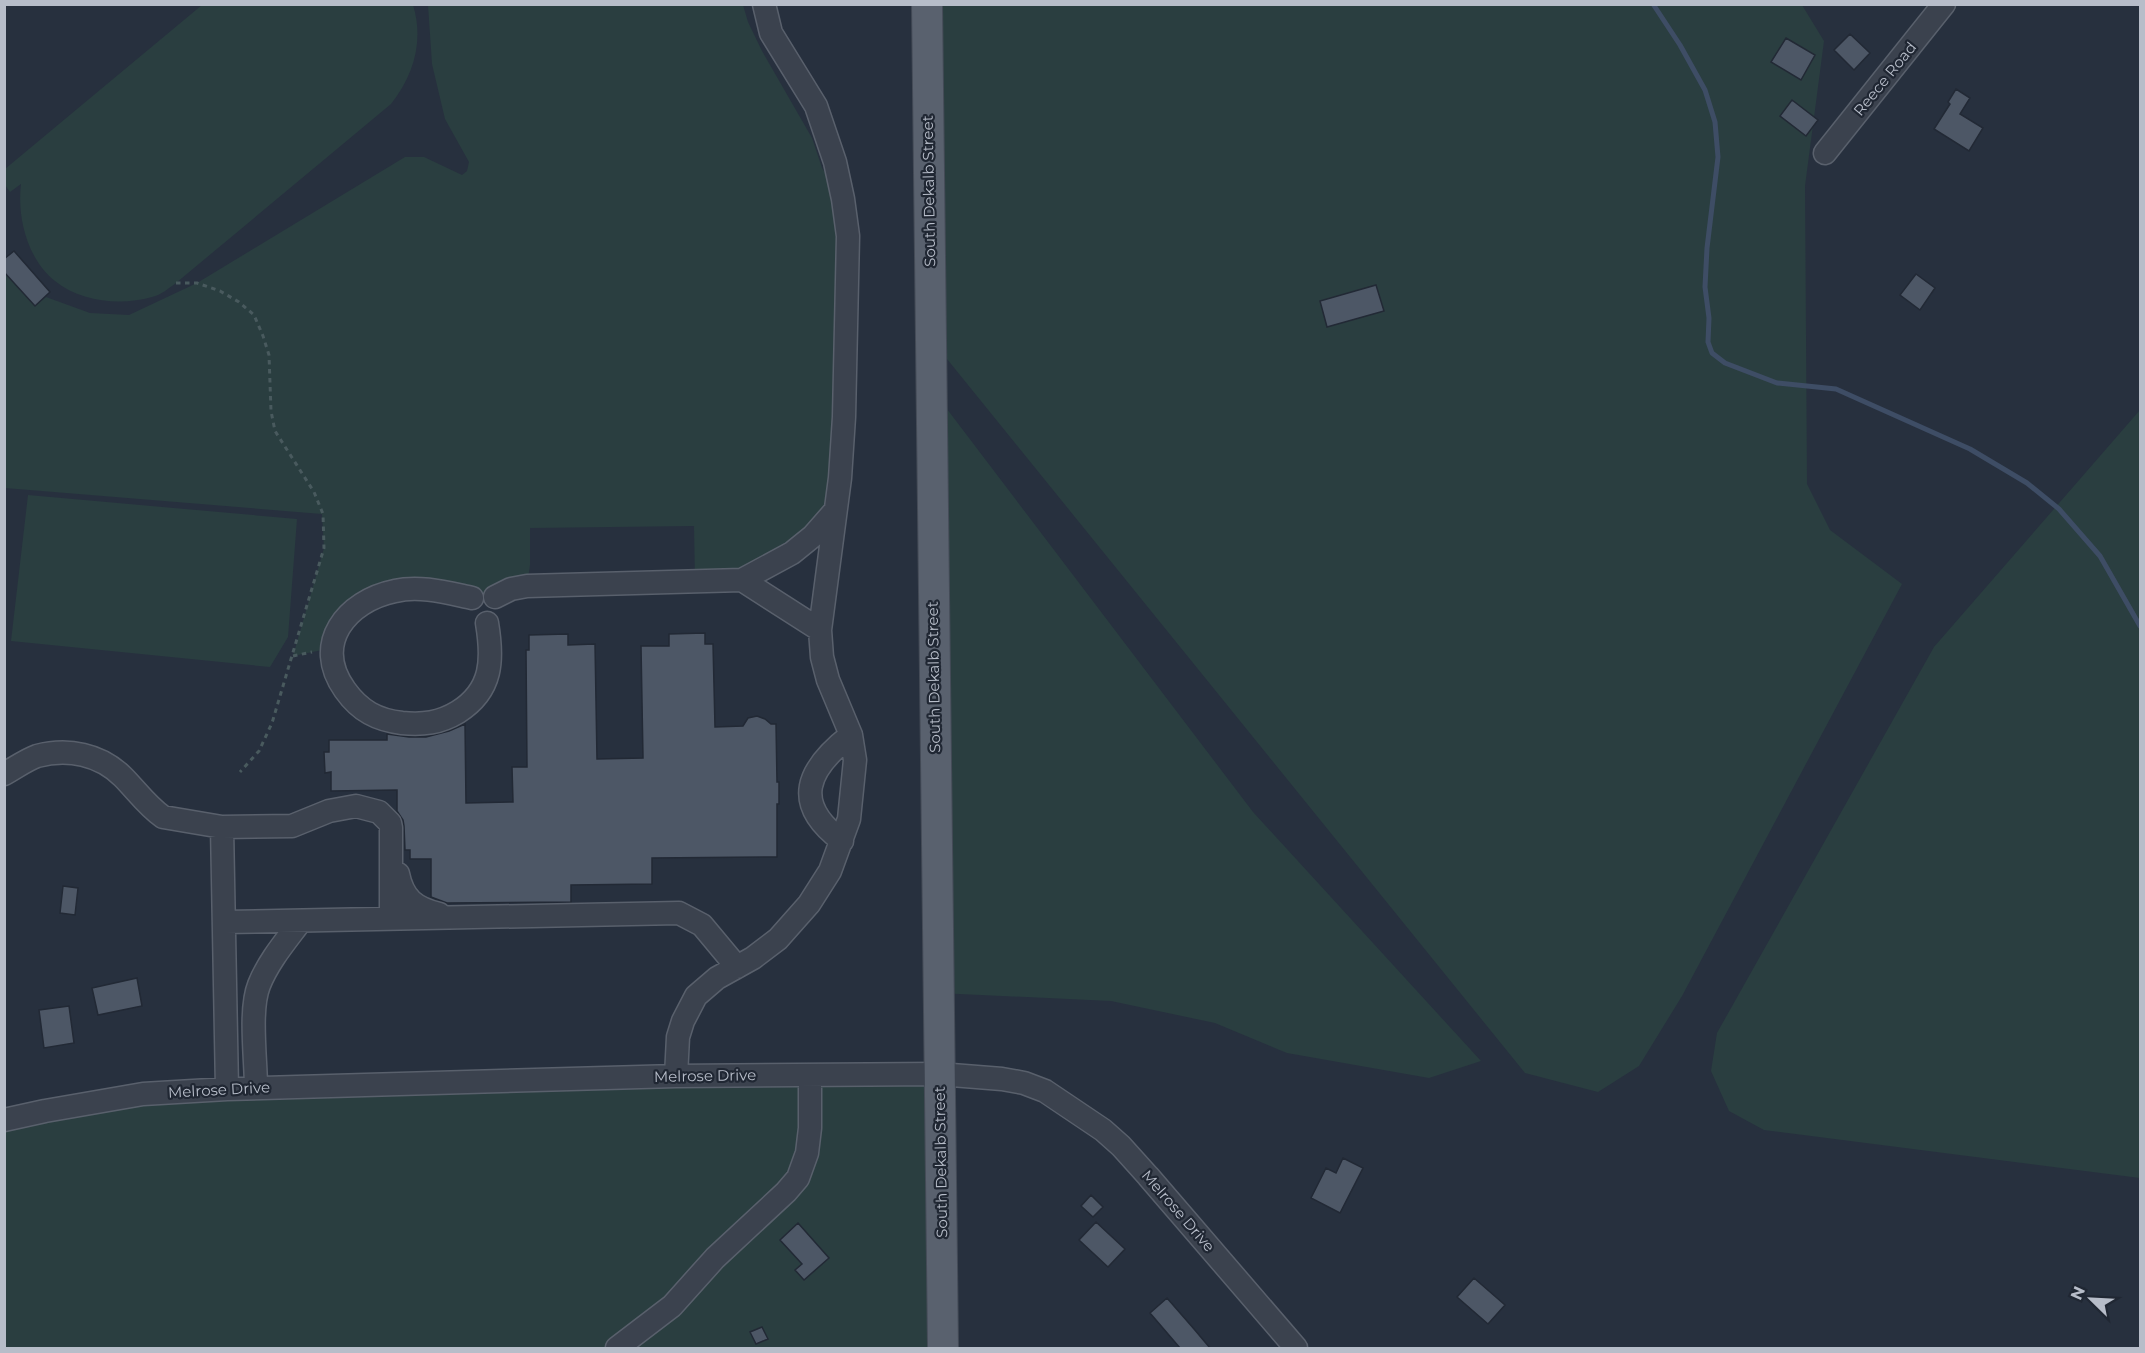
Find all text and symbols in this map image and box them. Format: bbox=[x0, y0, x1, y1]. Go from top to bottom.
street label: Reece Road bbox=[1849, 38, 1920, 119]
street label: South Dekalb Street bbox=[918, 115, 939, 267]
street label: South Dekalb Street bbox=[923, 601, 944, 753]
street label: Melrose Drive bbox=[654, 1065, 756, 1086]
street label: Melrose Drive bbox=[167, 1077, 271, 1102]
street label: South Dekalb Street bbox=[930, 1086, 951, 1238]
street label: Melrose Drive bbox=[1138, 1166, 1219, 1255]
north arrow bbox=[2061, 1269, 2121, 1329]
text: N bbox=[2066, 1283, 2089, 1303]

